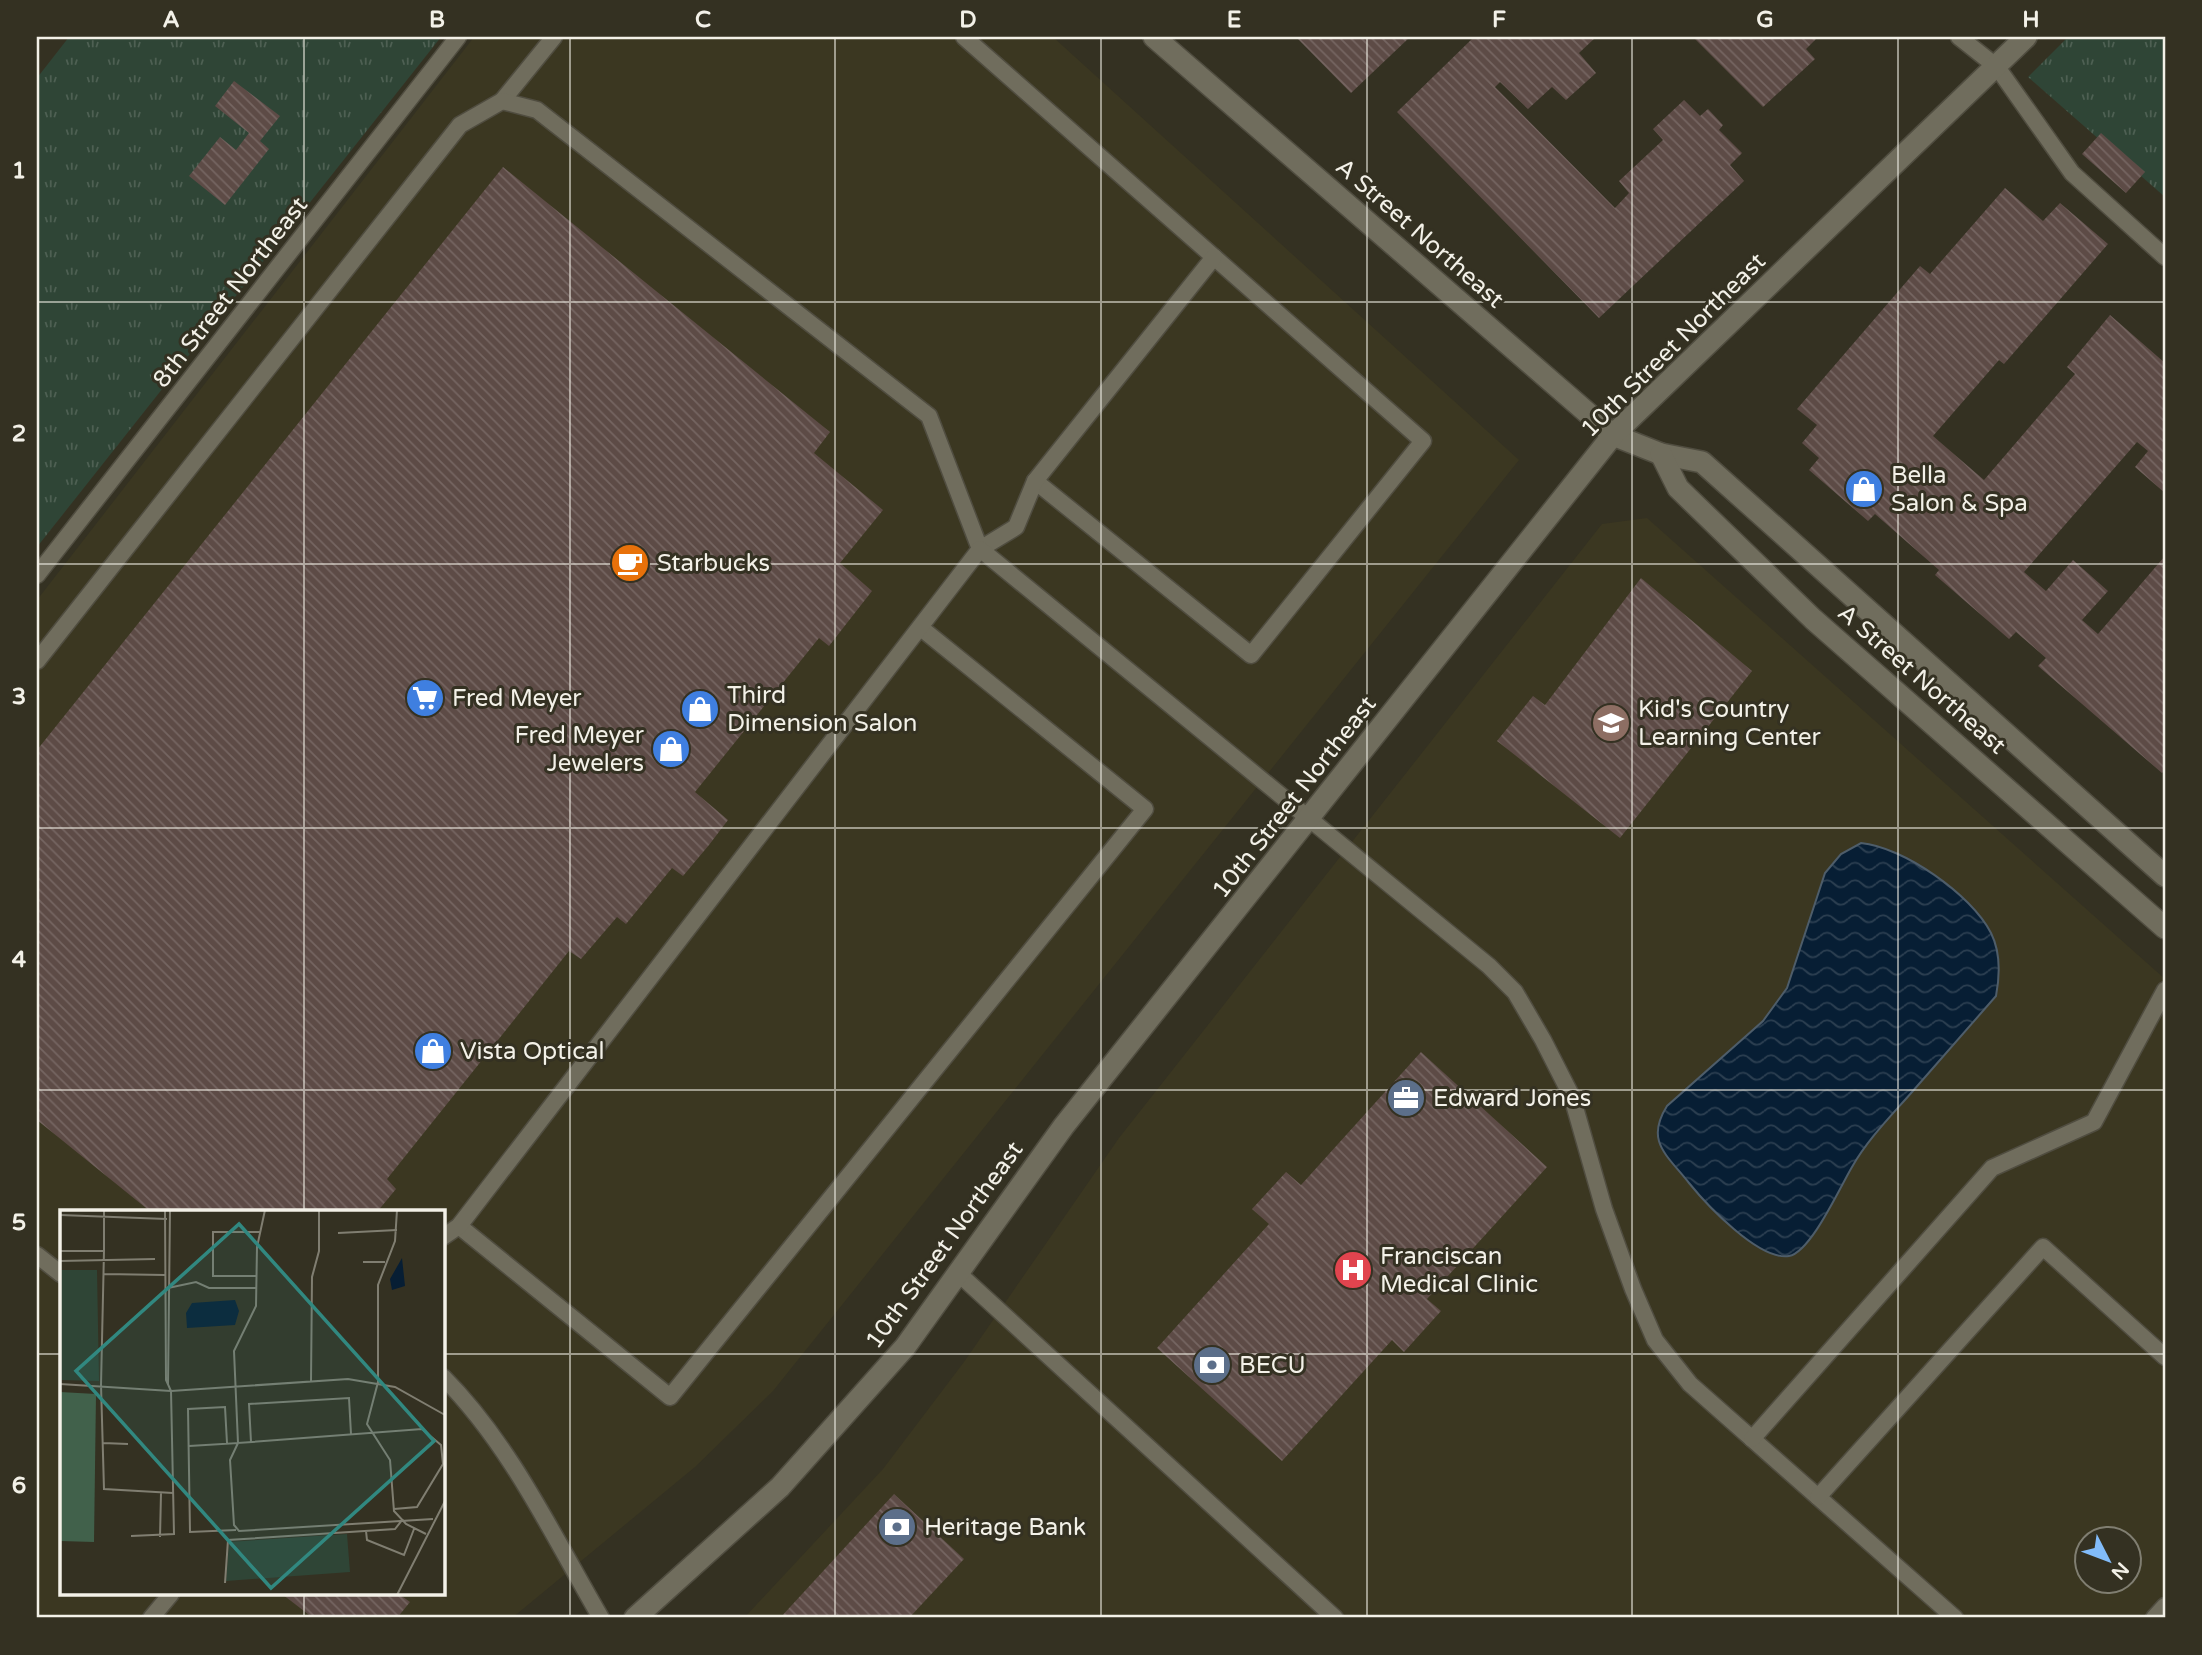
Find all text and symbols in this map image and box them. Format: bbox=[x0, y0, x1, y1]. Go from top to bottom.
text: A bbox=[162, 6, 180, 34]
text: B bbox=[429, 6, 445, 34]
text: C bbox=[695, 6, 711, 34]
text: D bbox=[959, 6, 977, 34]
text: E bbox=[1227, 6, 1241, 34]
text: F bbox=[1492, 6, 1506, 34]
text: G bbox=[1756, 6, 1774, 34]
text: H bbox=[2022, 6, 2040, 34]
street label: A Street Northeast bbox=[1330, 153, 1510, 314]
text: 1 bbox=[12, 157, 26, 185]
street label: 8th Street Northeast bbox=[147, 191, 314, 393]
street label: 10th Street Northeast bbox=[1575, 247, 1772, 444]
text: 2 bbox=[12, 420, 26, 448]
place label: Bella Salon & Spa bbox=[1891, 461, 2028, 518]
shop icon: Bella Salon & Spa bbox=[1843, 468, 1885, 510]
cafe icon: Starbucks bbox=[609, 542, 651, 584]
place label: Starbucks bbox=[657, 549, 770, 578]
street label: A Street Northeast bbox=[1832, 599, 2012, 760]
supermarket icon: Fred Meyer bbox=[404, 677, 446, 719]
place label: Third Dimension Salon bbox=[727, 681, 917, 738]
text: 3 bbox=[12, 683, 26, 711]
place label: Fred Meyer bbox=[452, 684, 582, 713]
shop icon: Third Dimension Salon bbox=[679, 688, 721, 730]
street label: 10th Street Northeast bbox=[1206, 690, 1383, 904]
place label: Kid's Country Learning Center bbox=[1638, 695, 1821, 752]
school or university icon: Kid's Country Learning Center bbox=[1590, 702, 1632, 744]
place label: Fred Meyer Jewelers bbox=[514, 721, 645, 778]
shop icon: Fred Meyer Jewelers bbox=[650, 728, 692, 770]
text: 4 bbox=[12, 946, 27, 974]
shop icon: Vista Optical bbox=[412, 1030, 454, 1072]
place label: Vista Optical bbox=[460, 1037, 604, 1066]
office icon: Edward Jones bbox=[1385, 1077, 1427, 1119]
place label: Edward Jones bbox=[1433, 1084, 1591, 1113]
street label: 10th Street Northeast bbox=[859, 1136, 1029, 1355]
text: 5 bbox=[12, 1209, 26, 1237]
inset map bbox=[60, 1210, 444, 1596]
place label: Franciscan Medical Clinic bbox=[1380, 1242, 1538, 1299]
hospital icon: Franciscan Medical Clinic bbox=[1332, 1249, 1374, 1291]
bank icon: BECU bbox=[1191, 1344, 1233, 1386]
place label: BECU bbox=[1239, 1351, 1306, 1380]
text: 6 bbox=[12, 1472, 26, 1500]
bank icon: Heritage Bank bbox=[876, 1506, 918, 1548]
place label: Heritage Bank bbox=[924, 1513, 1086, 1542]
north arrow bbox=[2072, 1526, 2142, 1596]
text: N bbox=[2107, 1558, 2133, 1584]

